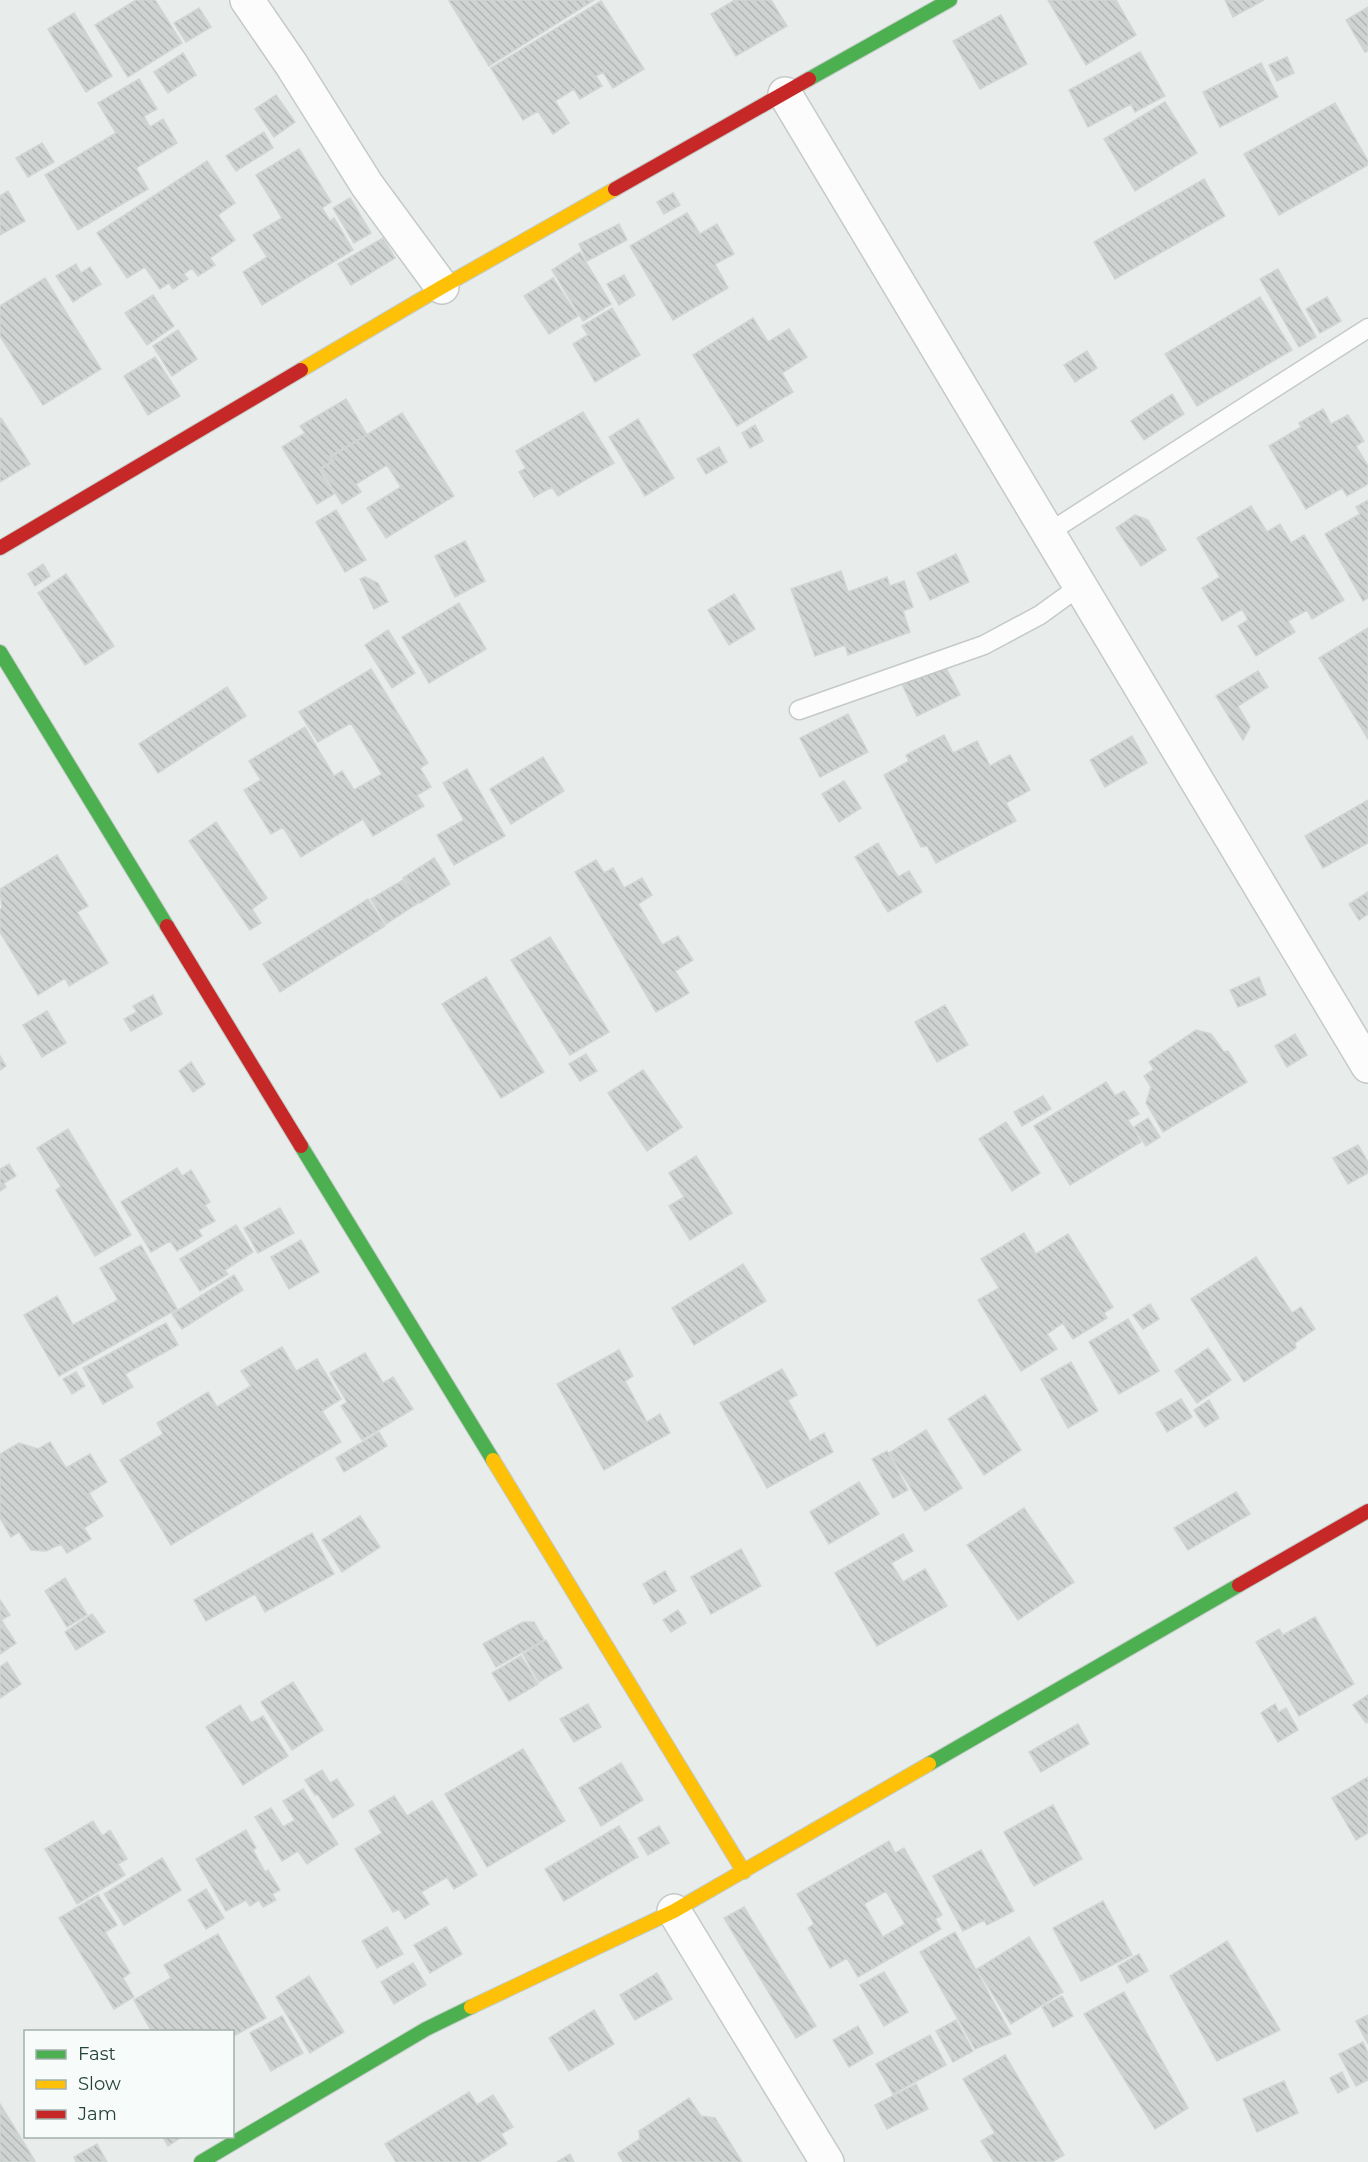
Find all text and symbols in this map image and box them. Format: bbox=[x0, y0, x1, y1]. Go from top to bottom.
legend bbox=[24, 2030, 234, 2138]
text: Fast bbox=[78, 2043, 116, 2065]
text: Slow bbox=[78, 2073, 121, 2095]
text: Jam bbox=[77, 2103, 117, 2125]

